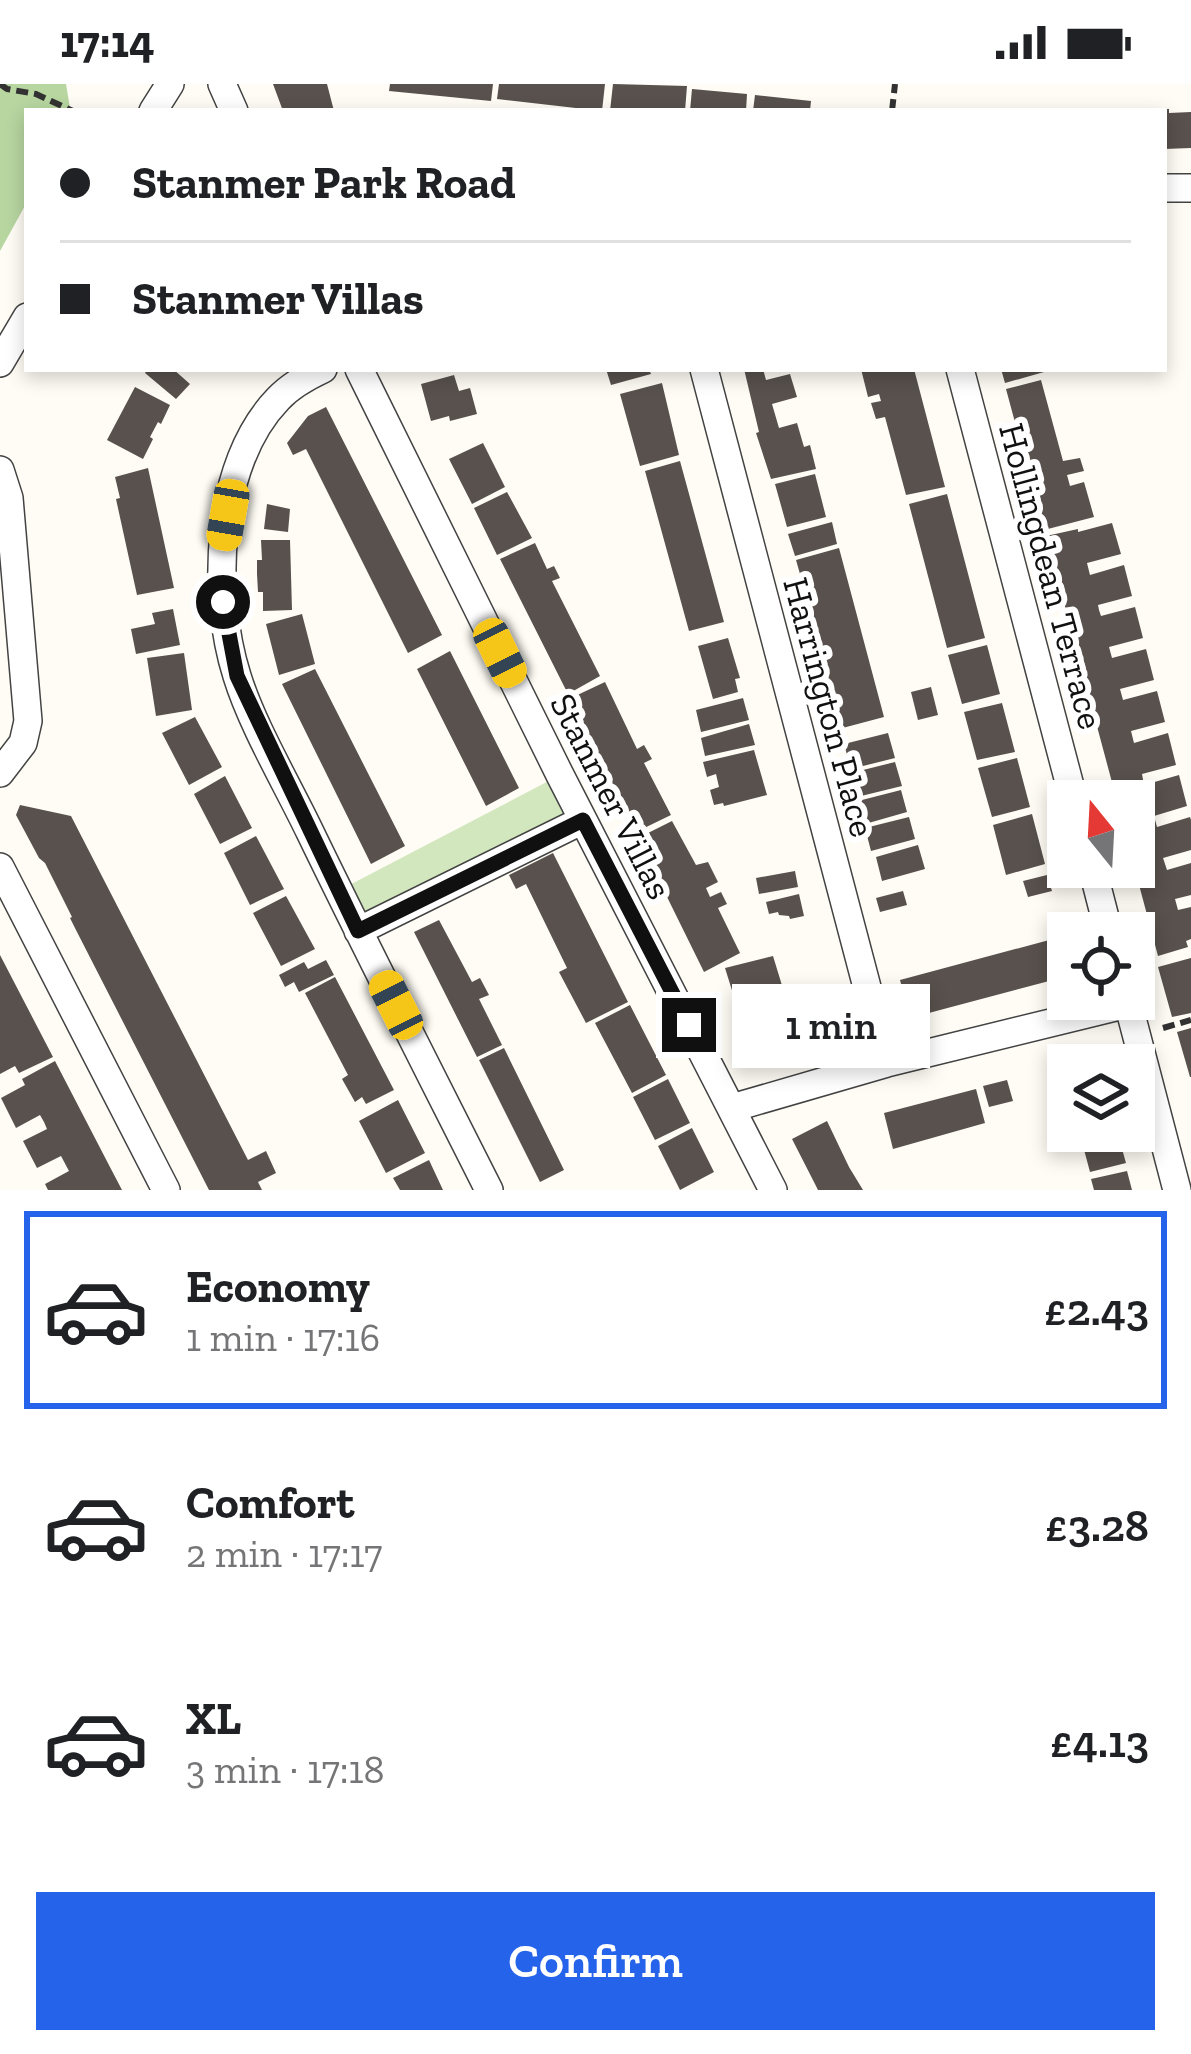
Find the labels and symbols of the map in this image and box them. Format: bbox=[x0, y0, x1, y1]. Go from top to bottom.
street label: Hollingdean Terrace bbox=[990, 419, 1113, 734]
car bbox=[204, 476, 252, 554]
street label: Harrington Place bbox=[774, 573, 885, 842]
route start bbox=[196, 575, 250, 629]
car bbox=[468, 613, 532, 693]
street label: Stanmer Villas bbox=[541, 686, 682, 906]
north arrow bbox=[1047, 780, 1155, 888]
car bbox=[364, 965, 428, 1045]
callout: 1 min bbox=[731, 983, 929, 1067]
route end bbox=[662, 998, 716, 1052]

